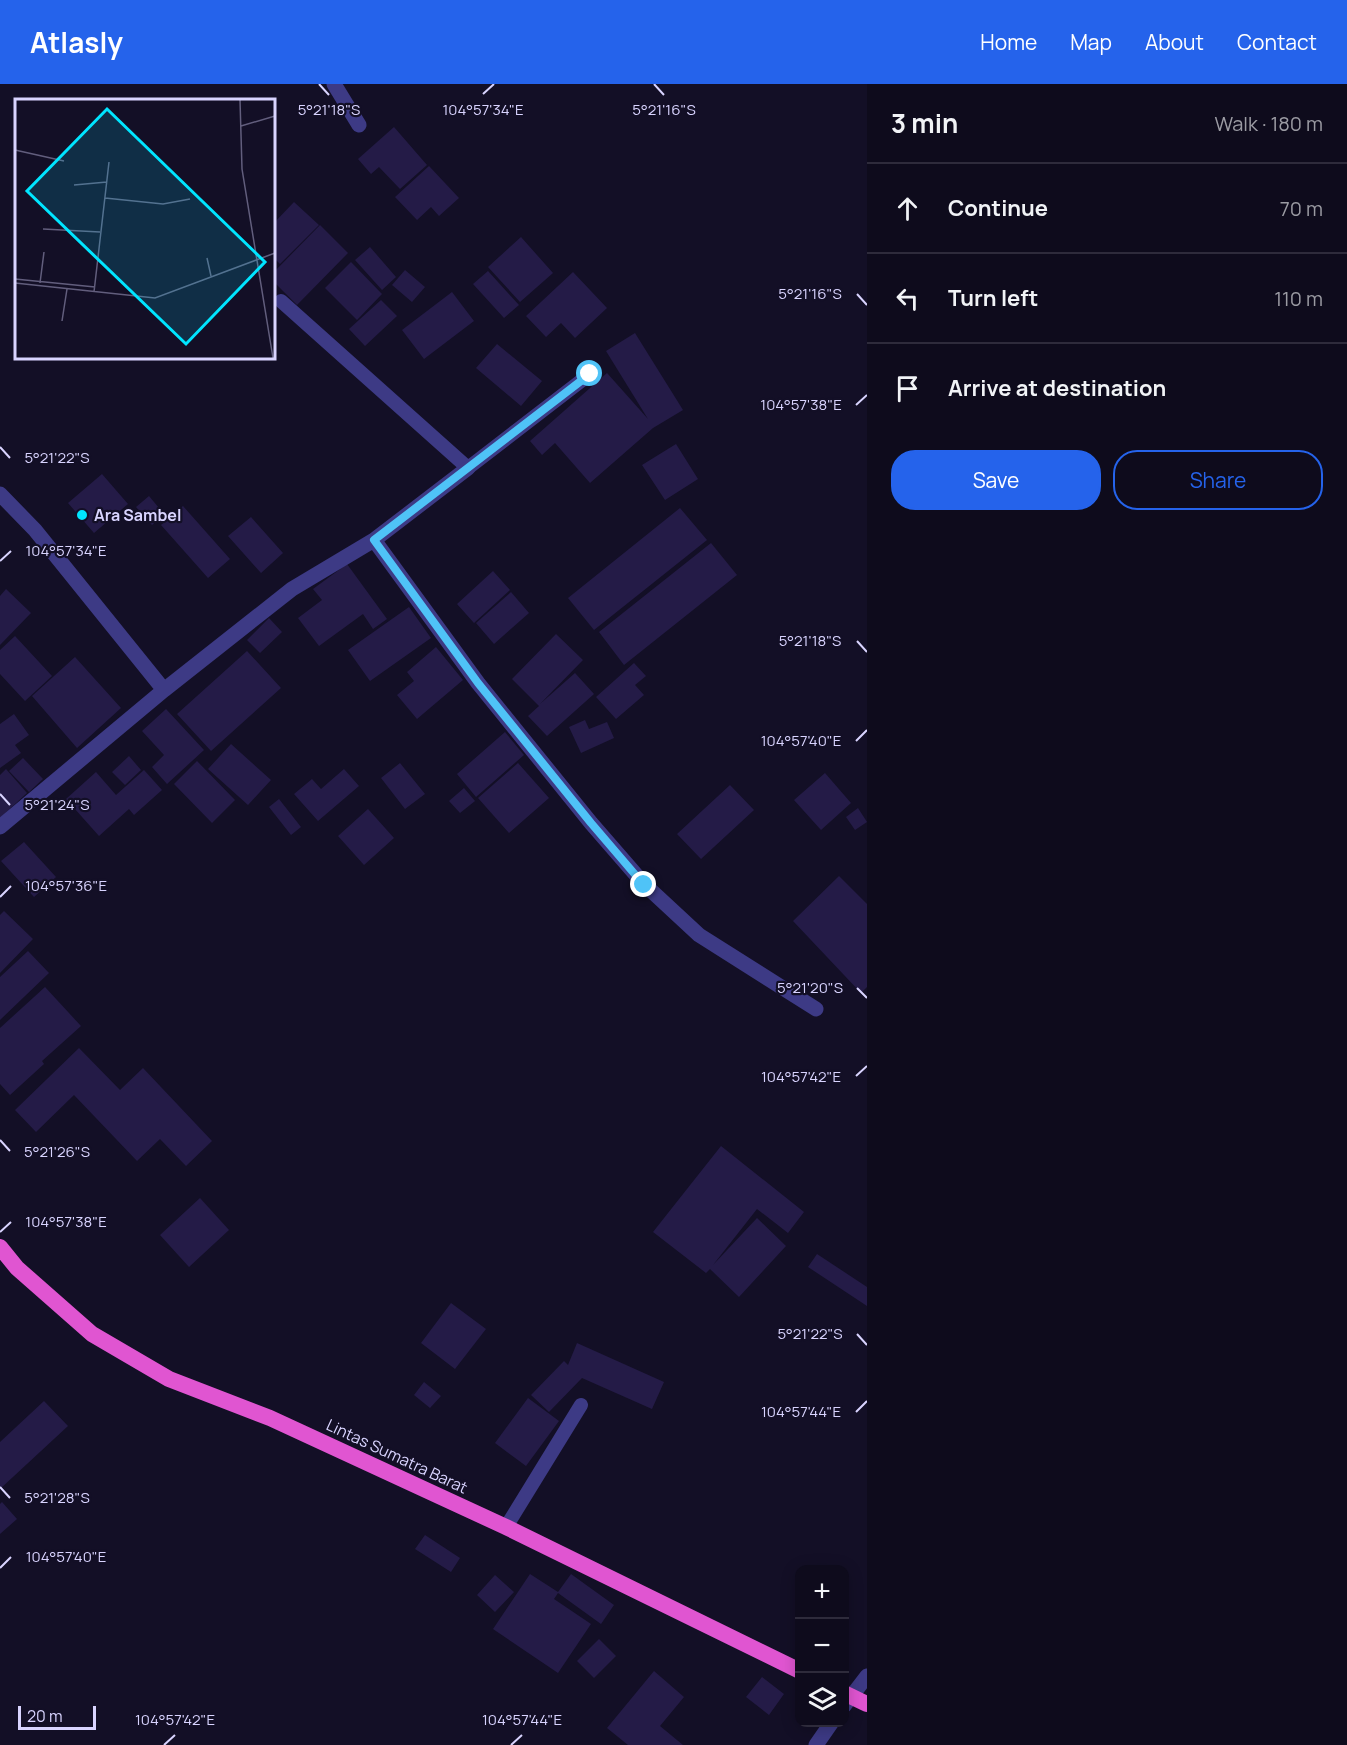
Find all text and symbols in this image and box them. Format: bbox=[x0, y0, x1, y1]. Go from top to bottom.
text: Atlasly bbox=[30, 23, 123, 61]
text: Home bbox=[980, 28, 1037, 56]
text: Map bbox=[1070, 28, 1112, 56]
text: About bbox=[1145, 28, 1204, 56]
text: Contact bbox=[1237, 28, 1317, 56]
inset map bbox=[15, 99, 274, 358]
text: 5°21'18"S bbox=[298, 99, 360, 120]
text: 104°57'34"E bbox=[442, 99, 524, 120]
text: 5°21'16"S bbox=[632, 99, 696, 120]
text: 3 min bbox=[891, 105, 958, 141]
text: Walk · 180 m bbox=[1214, 110, 1323, 137]
icon: ahead bbox=[891, 192, 924, 225]
text: Continue bbox=[948, 193, 1048, 223]
text: 70 m bbox=[1280, 195, 1323, 222]
icon: left bbox=[891, 282, 924, 315]
text: 5°21'16"S bbox=[778, 283, 842, 304]
text: Turn left bbox=[948, 283, 1038, 313]
text: 110 m bbox=[1274, 285, 1323, 312]
route start bbox=[576, 360, 602, 386]
icon: arrive bbox=[891, 372, 924, 405]
text: Arrive at destination bbox=[948, 373, 1166, 403]
text: 104°57'38"E bbox=[760, 394, 842, 415]
text: 5°21'22"S bbox=[24, 447, 90, 468]
button: Save bbox=[891, 450, 1101, 510]
button: Share bbox=[1113, 450, 1323, 510]
place label: Ara Sambel bbox=[94, 504, 181, 526]
marker: Ara Sambel bbox=[75, 508, 89, 522]
text: 104°57'34"E bbox=[25, 540, 107, 561]
text: 5°21'18"S bbox=[779, 630, 841, 651]
text: 104°57'40"E bbox=[761, 730, 841, 751]
text: 5°21'24"S bbox=[25, 794, 89, 815]
route end bbox=[630, 871, 656, 897]
text: 104°57'36"E bbox=[25, 875, 107, 896]
text: 5°21'20"S bbox=[777, 977, 843, 998]
text: 104°57'42"E bbox=[761, 1066, 841, 1087]
text: 5°21'26"S bbox=[24, 1141, 90, 1162]
text: 104°57'38"E bbox=[25, 1211, 107, 1232]
text: 5°21'22"S bbox=[777, 1323, 843, 1344]
text: 104°57'44"E bbox=[761, 1401, 841, 1422]
street label: Lintas Sumatra Barat bbox=[323, 1414, 471, 1498]
text: 5°21'28"S bbox=[24, 1487, 90, 1508]
text: 104°57'40"E bbox=[26, 1546, 106, 1567]
map controls bbox=[795, 1565, 849, 1727]
button: + bbox=[795, 1565, 849, 1619]
button: − bbox=[795, 1619, 849, 1673]
button: layers bbox=[795, 1673, 849, 1727]
scale bar bbox=[18, 1703, 96, 1730]
text: 20 m bbox=[27, 1705, 63, 1727]
text: 104°57'42"E bbox=[135, 1709, 215, 1730]
text: 104°57'44"E bbox=[482, 1709, 562, 1730]

